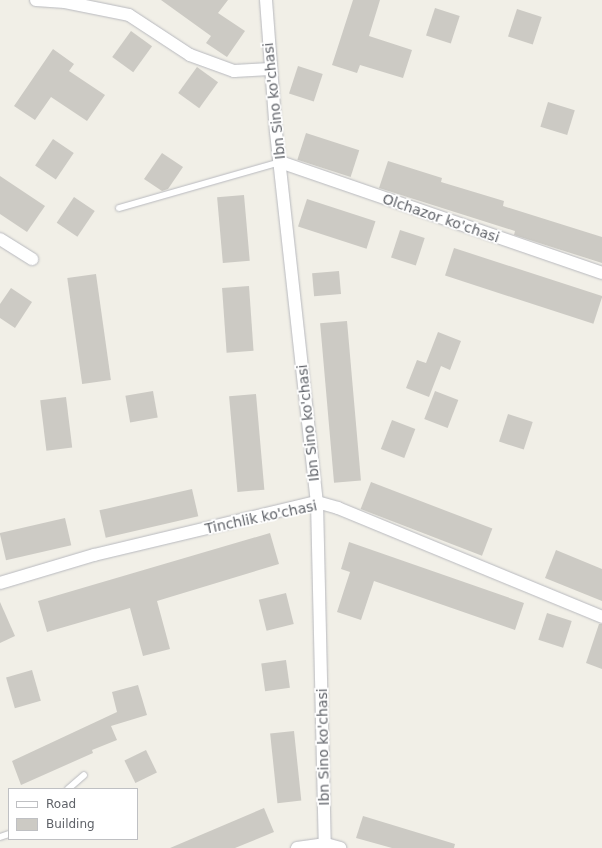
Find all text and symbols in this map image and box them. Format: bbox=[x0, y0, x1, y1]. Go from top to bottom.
street label: Ibn Sino ko'chasi bbox=[260, 42, 288, 160]
street label: Olchazor ko'chasi bbox=[380, 190, 502, 246]
street label: Ibn Sino ko'chasi bbox=[294, 364, 322, 482]
street label: Tinchlik ko'chasi bbox=[203, 497, 319, 537]
street label: Ibn Sino ko'chasi bbox=[314, 688, 332, 806]
legend bbox=[8, 788, 138, 840]
text: Road bbox=[46, 797, 76, 811]
text: Building bbox=[46, 817, 95, 831]

